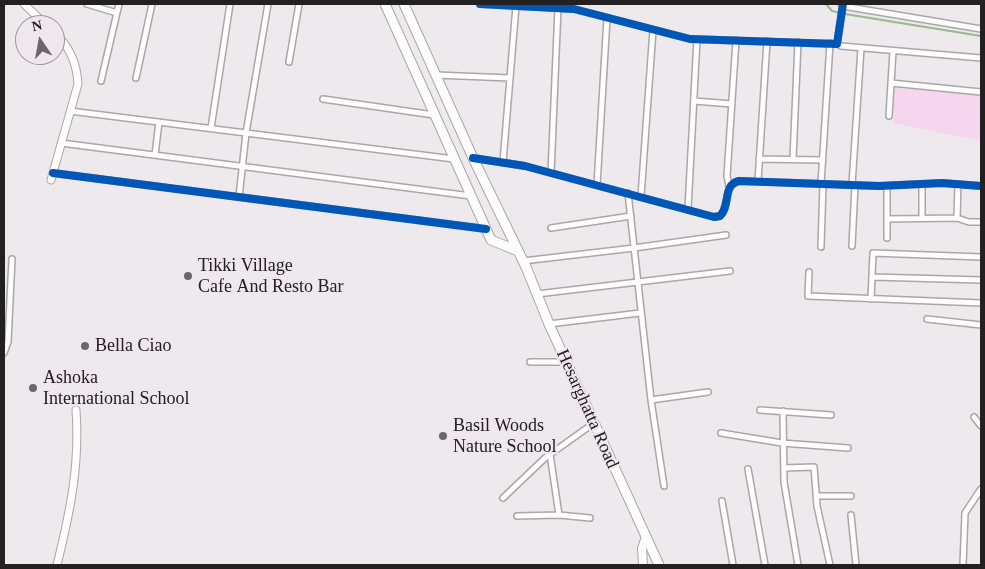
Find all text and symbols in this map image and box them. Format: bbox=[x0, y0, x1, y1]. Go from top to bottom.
north arrow bbox=[15, 15, 65, 65]
text: N bbox=[30, 17, 43, 34]
place label: Tikki Village Cafe And Resto Bar bbox=[198, 255, 343, 298]
marker: Tikki Village Cafe And Resto Bar bbox=[182, 270, 194, 282]
place label: Bella Ciao bbox=[95, 335, 171, 357]
marker: Bella Ciao bbox=[79, 340, 91, 352]
street label: Hesarghatta Road bbox=[551, 346, 623, 472]
place label: Ashoka International School bbox=[43, 367, 189, 409]
marker: Ashoka International School bbox=[27, 382, 39, 394]
place label: Basil Woods Nature School bbox=[453, 415, 556, 458]
marker: Basil Woods Nature School bbox=[437, 430, 449, 442]

